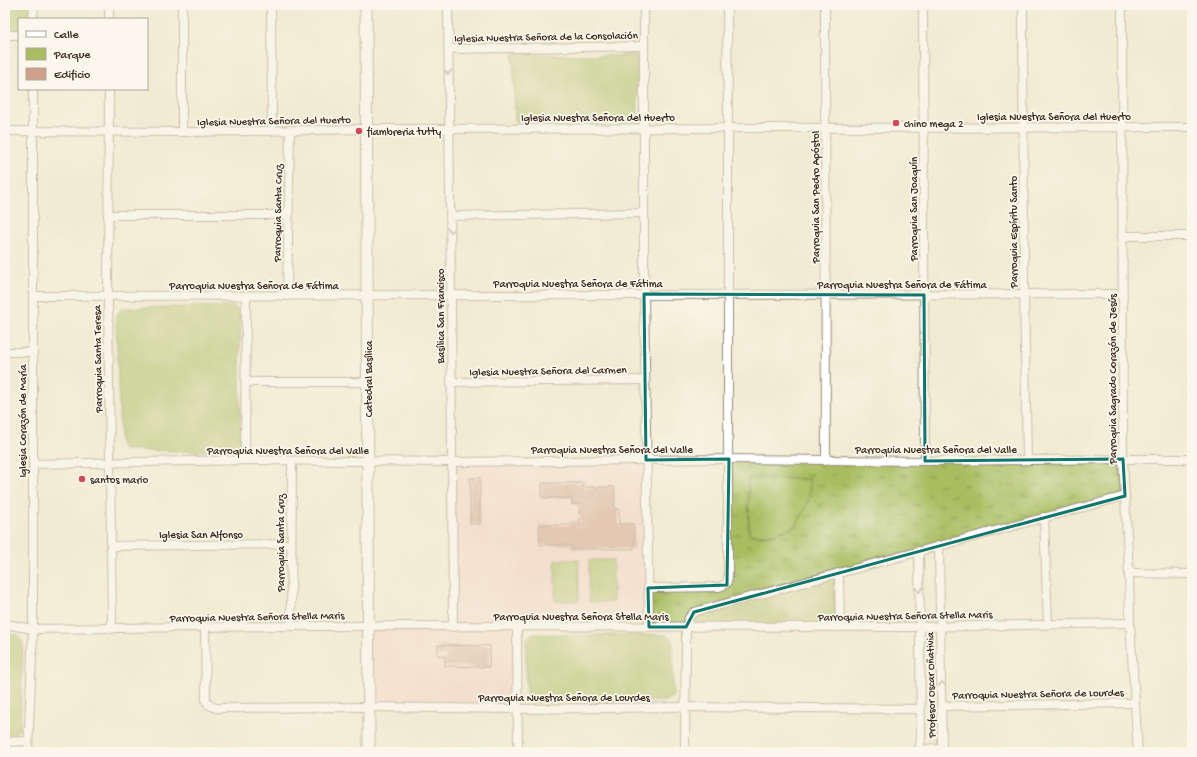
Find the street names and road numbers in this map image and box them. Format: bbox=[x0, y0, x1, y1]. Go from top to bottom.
street label: Iglesia Nuestra Señora de la Consolación bbox=[454, 30, 639, 46]
street label: Iglesia Nuestra Señora del Huerto bbox=[977, 112, 1131, 124]
street label: Iglesia Nuestra Señora del Huerto bbox=[521, 113, 675, 125]
street label: Iglesia Nuestra Señora del Huerto bbox=[197, 115, 351, 129]
street label: Parroquia San Pedro Apóstol bbox=[811, 130, 823, 264]
street label: Parroquia San Joaquín bbox=[909, 156, 921, 262]
street label: Parroquia Santa Cruz bbox=[272, 163, 286, 263]
street label: Parroquia Espíritu Santo bbox=[1009, 176, 1021, 289]
street label: Basílica San Francisco bbox=[436, 268, 448, 364]
street label: Parroquia Nuestra Señora de Fátima bbox=[492, 279, 664, 291]
street label: Parroquia Nuestra Señora de Fátima bbox=[816, 280, 988, 292]
street label: Parroquia Nuestra Señora de Fátima bbox=[168, 281, 340, 293]
street label: Parroquia Sagrado Corazón de Jesús bbox=[1108, 293, 1120, 465]
street label: Parroquia Santa Teresa bbox=[92, 304, 106, 414]
street label: Catedral Basílica bbox=[364, 340, 376, 417]
street label: Iglesia Corazón de María bbox=[18, 364, 30, 478]
street label: Iglesia Nuestra Señora del Carmen bbox=[469, 365, 628, 379]
street label: Parroquia Nuestra Señora del Valle bbox=[530, 445, 693, 457]
street label: Parroquia Nuestra Señora del Valle bbox=[854, 445, 1017, 457]
street label: Parroquia Nuestra Señora del Valle bbox=[206, 446, 369, 458]
street label: Parroquia Santa Cruz bbox=[276, 493, 288, 593]
street label: Iglesia San Alfonso bbox=[159, 529, 243, 542]
street label: Parroquia Nuestra Señora Stella Maris bbox=[816, 609, 994, 625]
street label: Parroquia Nuestra Señora Stella Maris bbox=[168, 610, 346, 626]
street label: Parroquia Nuestra Señora Stella Maris bbox=[493, 612, 669, 624]
street label: Profesor Oscar Oñativia bbox=[924, 631, 939, 739]
street label: Parroquia Nuestra Señora de Lourdes bbox=[951, 687, 1125, 703]
street label: Parroquia Nuestra Señora de Lourdes bbox=[477, 693, 651, 705]

